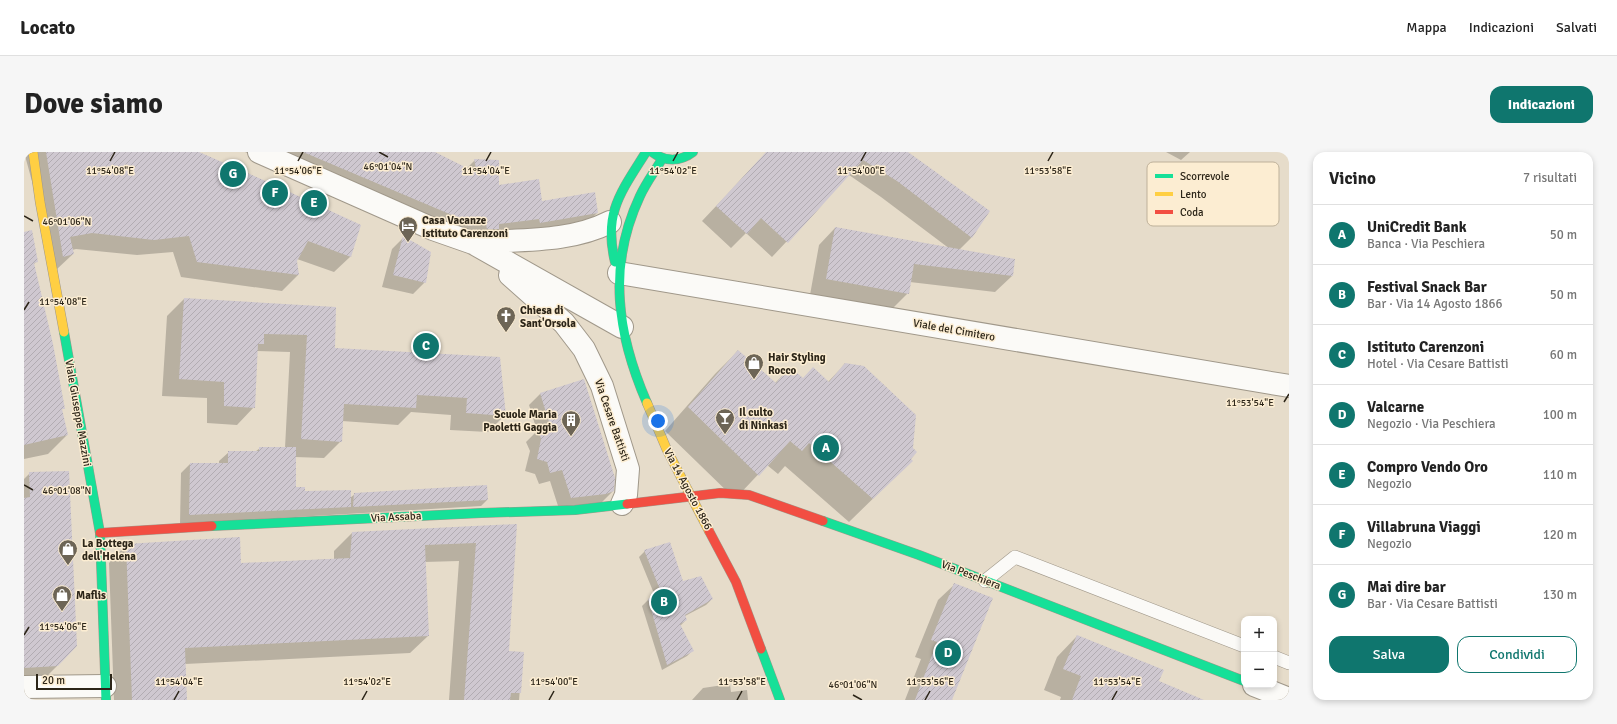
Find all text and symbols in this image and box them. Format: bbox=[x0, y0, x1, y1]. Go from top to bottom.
text: Locato bbox=[20, 16, 75, 40]
text: Mappa bbox=[1406, 19, 1447, 36]
text: Indicazioni bbox=[1469, 19, 1534, 36]
text: Salvati bbox=[1556, 19, 1597, 36]
button: Indicazioni bbox=[1490, 86, 1593, 123]
text: Dove siamo bbox=[24, 87, 163, 121]
pin: G bbox=[220, 159, 246, 189]
text: 46°01'04"N bbox=[364, 161, 412, 173]
legend bbox=[1147, 162, 1279, 226]
text: 11°54'08"E bbox=[86, 165, 134, 177]
text: 11°54'06"E bbox=[274, 165, 322, 177]
text: 11°54'04"E bbox=[462, 165, 510, 177]
text: 11°54'02"E bbox=[649, 165, 697, 177]
text: 11°54'00"E bbox=[837, 165, 885, 177]
text: 11°53'58"E bbox=[1024, 165, 1072, 177]
text: Vicino bbox=[1329, 168, 1376, 189]
text: Scorrevole bbox=[1180, 170, 1229, 183]
text: 7 risultati bbox=[1523, 170, 1577, 186]
pin: F bbox=[262, 178, 288, 208]
pin: E bbox=[301, 188, 327, 218]
text: Lento bbox=[1180, 188, 1207, 201]
text: Coda bbox=[1180, 206, 1204, 219]
place label: Casa Vacanze Istituto Carenzoni bbox=[422, 214, 508, 240]
hotel icon: Casa Vacanze Istituto Carenzoni bbox=[397, 215, 419, 243]
text: 46°01'06"N bbox=[43, 216, 91, 228]
text: UniCredit Bank bbox=[1367, 218, 1467, 236]
text: A bbox=[1338, 227, 1346, 243]
text: 50 m bbox=[1550, 227, 1577, 243]
text: Banca · Via Peschiera bbox=[1367, 236, 1485, 252]
text: Festival Snack Bar bbox=[1367, 278, 1487, 296]
text: B bbox=[1338, 287, 1346, 303]
text: 50 m bbox=[1550, 287, 1577, 303]
text: 11°54'08"E bbox=[39, 296, 87, 308]
text: Bar · Via 14 Agosto 1866 bbox=[1367, 296, 1503, 312]
place label: Chiesa di Sant'Orsola bbox=[520, 304, 576, 330]
church icon: Chiesa di Sant'Orsola bbox=[495, 305, 517, 333]
street label: Viale del Cimitero bbox=[912, 316, 996, 344]
pin: C bbox=[413, 331, 439, 361]
text: Istituto Carenzoni bbox=[1367, 338, 1484, 356]
text: C bbox=[1338, 347, 1346, 363]
text: 60 m bbox=[1550, 347, 1577, 363]
place label: Hair Styling Rocco bbox=[768, 351, 826, 377]
shop icon: Hair Styling Rocco bbox=[743, 352, 765, 380]
text: Hotel · Via Cesare Battisti bbox=[1367, 356, 1509, 372]
street label: Viale Giuseppe Mazzini bbox=[62, 359, 94, 467]
street label: Via Cesare Battisti bbox=[592, 377, 632, 463]
text: 11°53'54"E bbox=[1226, 397, 1274, 409]
text: Valcarne bbox=[1367, 398, 1424, 416]
place label: Il culto di Ninkasi bbox=[739, 406, 787, 432]
bar icon: Il culto di Ninkasi bbox=[714, 407, 736, 435]
text: D bbox=[1338, 407, 1346, 423]
text: 100 m bbox=[1543, 407, 1577, 423]
place label: Scuole Maria Paoletti Gaggia bbox=[483, 408, 557, 434]
building icon: Scuole Maria Paoletti Gaggia bbox=[560, 409, 582, 437]
your location bbox=[648, 411, 668, 431]
text: Negozio · Via Peschiera bbox=[1367, 416, 1496, 432]
pin: A bbox=[813, 433, 839, 463]
street label: Via 14 Agosto 1866 bbox=[661, 446, 715, 532]
text: Compro Vendo Oro bbox=[1367, 458, 1488, 476]
text: E bbox=[1338, 467, 1346, 483]
text: 110 m bbox=[1543, 467, 1577, 483]
text: Negozio bbox=[1367, 476, 1412, 492]
text: 46°01'08"N bbox=[43, 485, 91, 497]
street label: Via Assaba bbox=[370, 509, 422, 525]
text: Villabruna Viaggi bbox=[1367, 518, 1481, 536]
text: F bbox=[1339, 527, 1345, 543]
text: 120 m bbox=[1543, 527, 1577, 543]
text: Negozio bbox=[1367, 536, 1412, 552]
place label: La Bottega dell'Helena bbox=[82, 537, 136, 563]
shop icon: La Bottega dell'Helena bbox=[57, 538, 79, 566]
street label: Via Peschiera bbox=[939, 558, 1003, 592]
text: Mai dire bar bbox=[1367, 578, 1446, 596]
shop icon: Maflis bbox=[51, 584, 73, 612]
pin: B bbox=[651, 587, 677, 617]
text: G bbox=[1338, 587, 1346, 603]
text: 130 m bbox=[1543, 587, 1577, 603]
place label: Maflis bbox=[76, 589, 106, 602]
text: Bar · Via Cesare Battisti bbox=[1367, 596, 1498, 612]
map controls bbox=[1241, 616, 1277, 688]
button: + bbox=[1241, 616, 1277, 652]
text: 11°54'06"E bbox=[39, 621, 87, 633]
button: Salva bbox=[1329, 636, 1449, 673]
button: Condividi bbox=[1457, 636, 1577, 673]
pin: D bbox=[935, 638, 961, 668]
button: − bbox=[1241, 652, 1277, 688]
scale bar bbox=[36, 672, 112, 691]
text: 20 m bbox=[42, 674, 65, 687]
text: 11°54'04"E bbox=[155, 676, 203, 688]
text: 11°54'02"E bbox=[343, 676, 391, 688]
text: 11°54'00"E bbox=[530, 676, 578, 688]
text: 11°53'58"E bbox=[718, 676, 766, 688]
text: 11°53'56"E bbox=[906, 676, 954, 688]
text: 11°53'54"E bbox=[1093, 676, 1141, 688]
text: 46°01'06"N bbox=[829, 679, 877, 691]

